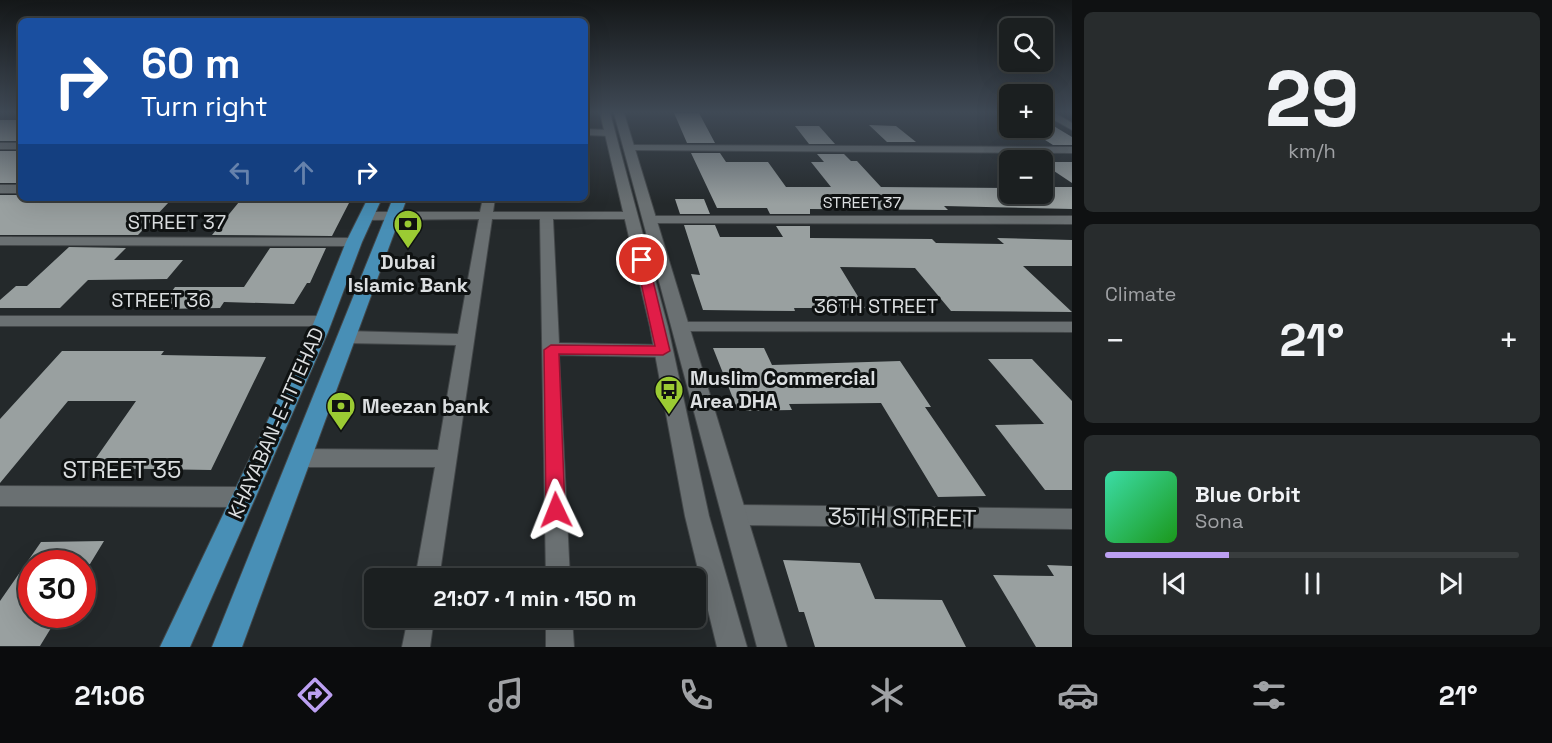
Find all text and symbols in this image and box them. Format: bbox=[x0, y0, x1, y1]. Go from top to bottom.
map controls bbox=[999, 18, 1053, 204]
button: search bbox=[999, 18, 1053, 72]
text: 60 m bbox=[141, 37, 241, 90]
icon: right bbox=[42, 42, 120, 120]
text: 29 bbox=[1265, 49, 1359, 149]
button: + bbox=[999, 84, 1053, 138]
text: Turn right bbox=[141, 89, 268, 124]
text: km/h bbox=[1288, 138, 1336, 164]
button: − bbox=[999, 150, 1053, 204]
icon: left bbox=[224, 156, 257, 189]
icon: ahead bbox=[287, 156, 320, 189]
icon: right bbox=[350, 156, 383, 189]
street label: STREET 37 bbox=[823, 192, 901, 213]
bank icon: Dubai Islamic Bank bbox=[392, 208, 424, 250]
street label: STREET 37 bbox=[128, 209, 226, 235]
pin bbox=[616, 234, 667, 285]
icon: arrive bbox=[625, 243, 658, 276]
place label: Dubai Islamic Bank bbox=[348, 249, 468, 298]
text: Climate bbox=[1105, 281, 1176, 307]
street label: STREET 36 bbox=[111, 287, 211, 313]
street label: 36TH STREET bbox=[814, 293, 939, 319]
text: 21° bbox=[1280, 312, 1344, 369]
text: − bbox=[1105, 320, 1125, 362]
text: + bbox=[1499, 320, 1519, 362]
street label: KHAYABAN-E-ITTEHAD bbox=[222, 323, 330, 523]
place label: Muslim Commercial Area DHA bbox=[690, 365, 876, 414]
bus stop icon: Muslim Commercial Area DHA bbox=[653, 374, 685, 416]
bank icon: Meezan bank bbox=[325, 390, 357, 432]
place label: Meezan bank bbox=[362, 393, 490, 419]
street label: STREET 35 bbox=[63, 454, 181, 485]
position arrow bbox=[524, 478, 588, 542]
text: Blue Orbit bbox=[1195, 480, 1301, 508]
street label: 35TH STREET bbox=[827, 500, 977, 534]
text: Sona bbox=[1195, 508, 1243, 534]
speed limit sign: 30 bbox=[18, 550, 96, 628]
icon: previous bbox=[1158, 567, 1191, 600]
icon: pause bbox=[1296, 567, 1329, 600]
icon: next bbox=[1434, 567, 1467, 600]
text: 21:07 · 1 min · 150 m bbox=[433, 584, 637, 612]
icon: directions bbox=[294, 674, 336, 716]
icon: music bbox=[485, 674, 527, 716]
icon: phone bbox=[675, 674, 717, 716]
icon: climate bbox=[866, 674, 908, 716]
icon: car bbox=[1057, 674, 1099, 716]
icon: filters bbox=[1248, 674, 1290, 716]
text: 21:06 bbox=[74, 678, 145, 713]
text: 21° bbox=[1439, 678, 1478, 713]

